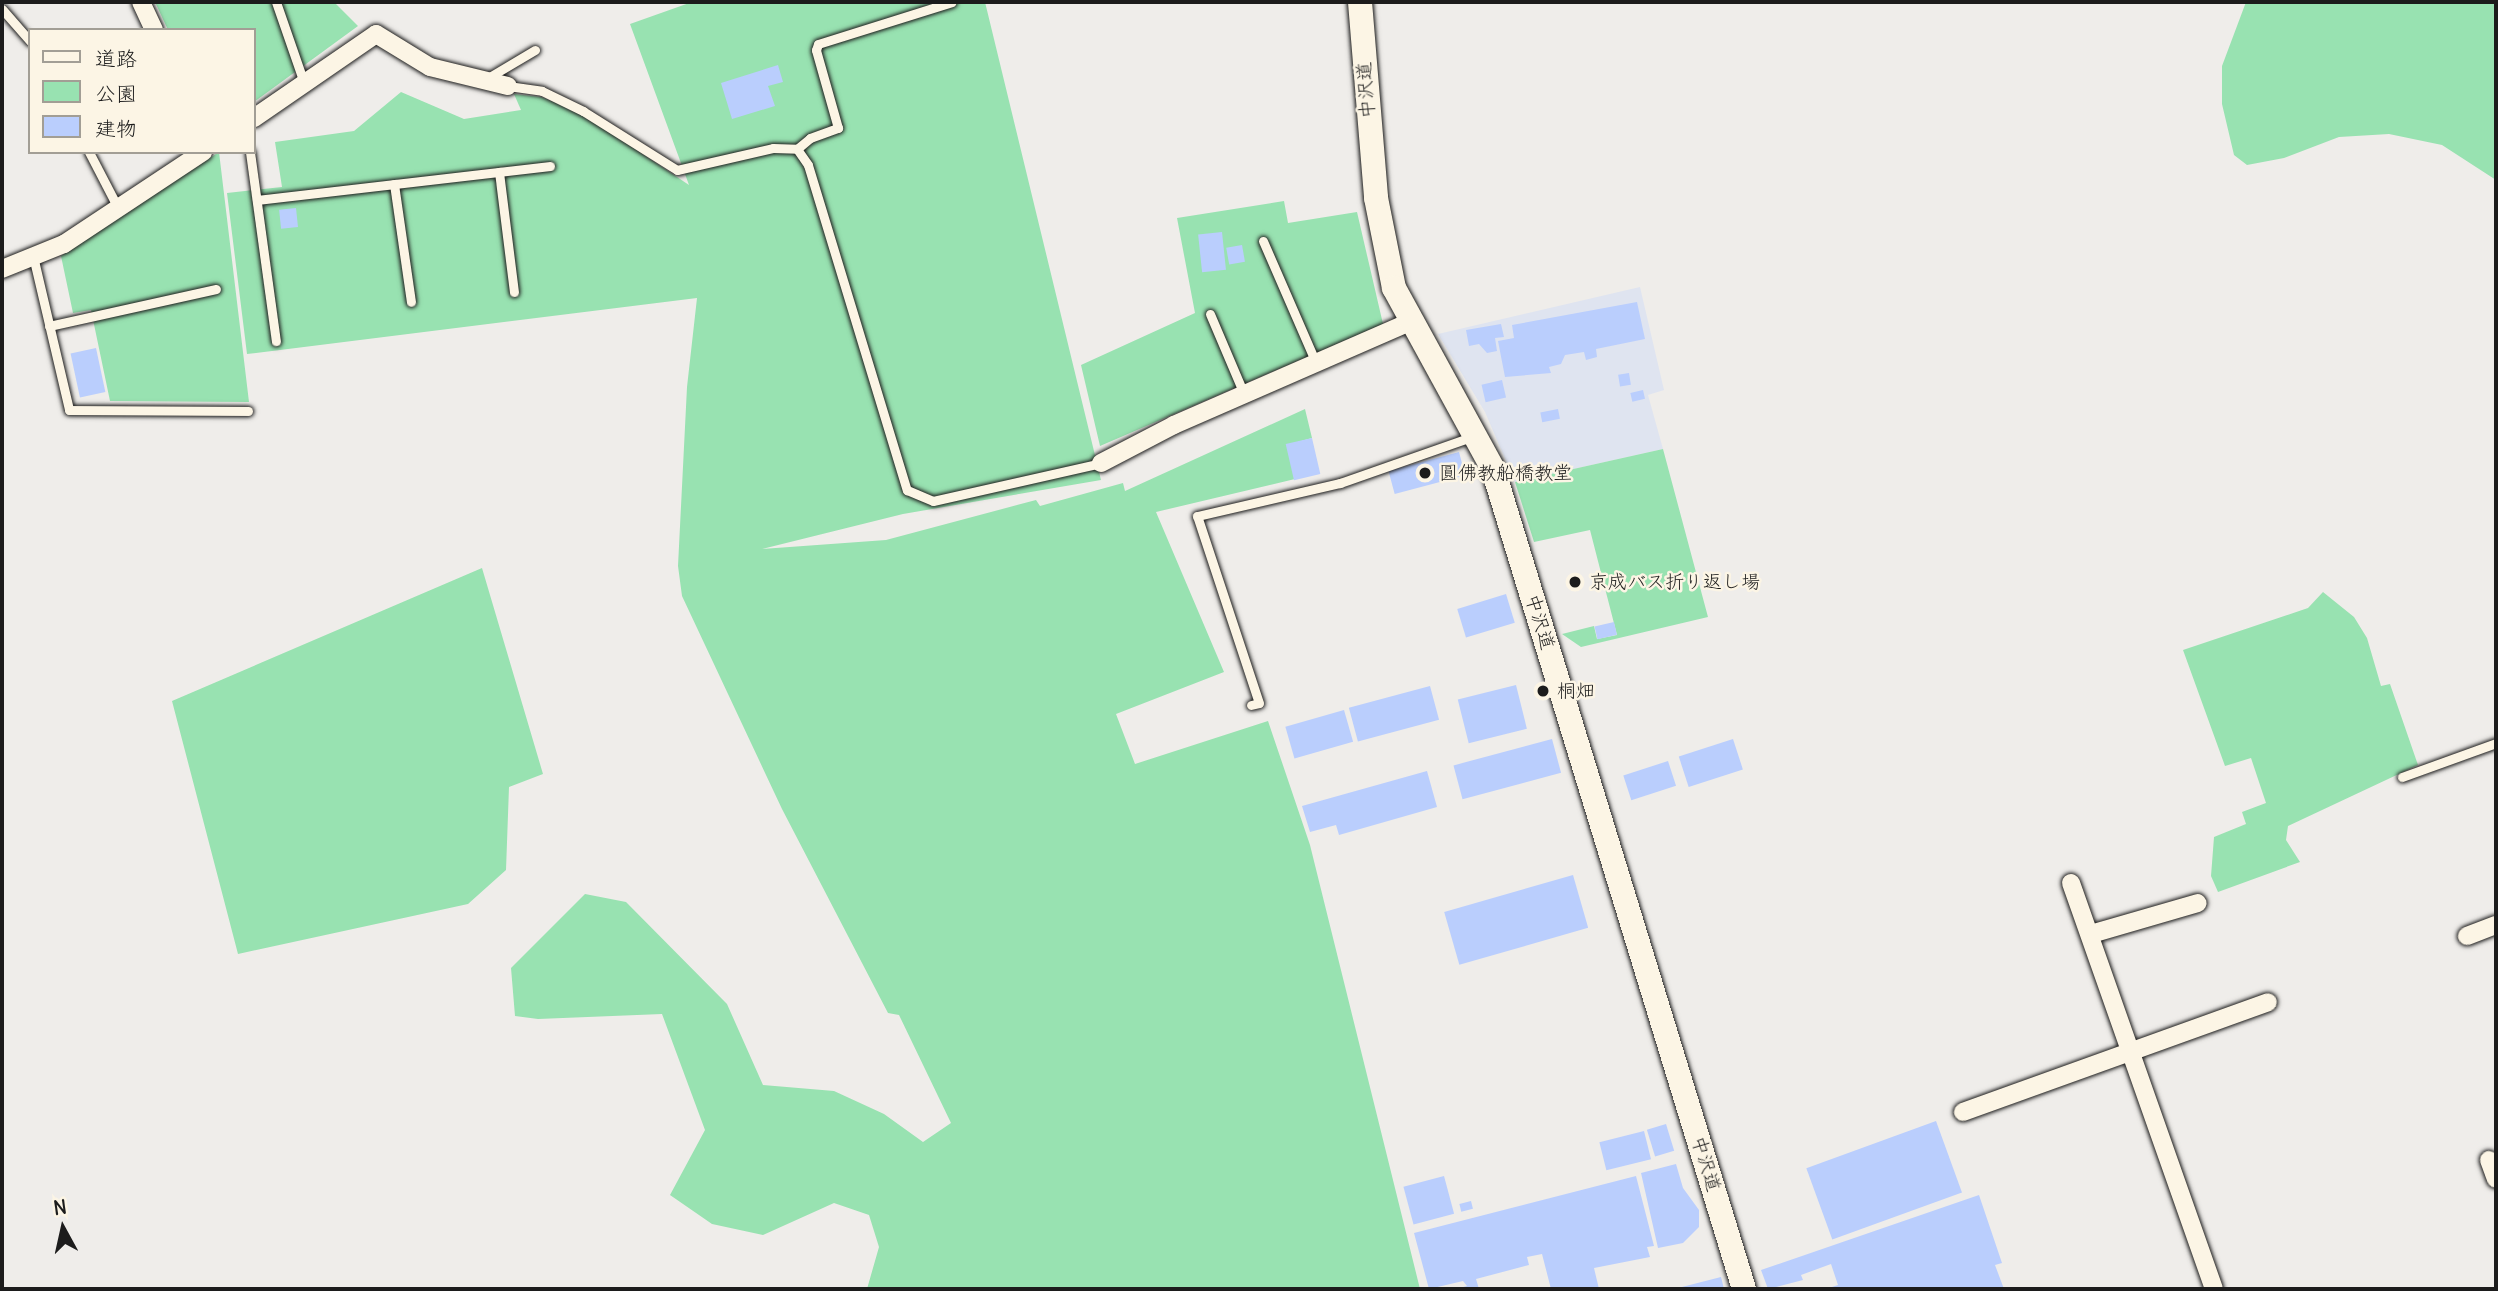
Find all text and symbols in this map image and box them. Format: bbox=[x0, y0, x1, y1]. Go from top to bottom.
legend bbox=[28, 28, 256, 154]
text: 道路 bbox=[95, 45, 137, 72]
street label: 中沢道 bbox=[1353, 61, 1379, 119]
text: 公園 bbox=[95, 80, 137, 107]
text: 建物 bbox=[95, 115, 137, 142]
place label: 圓佛教船橋教堂 bbox=[1439, 462, 1572, 484]
marker: 圓佛教船橋教堂 bbox=[1417, 465, 1433, 481]
place label: 京成バス折り返し場 bbox=[1589, 571, 1760, 593]
marker: 京成バス折り返し場 bbox=[1567, 574, 1583, 590]
street label: 中沢道 bbox=[1521, 591, 1559, 653]
place label: 桐畑 bbox=[1557, 680, 1595, 702]
marker: 桐畑 bbox=[1535, 683, 1551, 699]
street label: 中沢道 bbox=[1687, 1133, 1725, 1195]
north arrow bbox=[28, 1193, 98, 1263]
text: N bbox=[52, 1194, 68, 1220]

